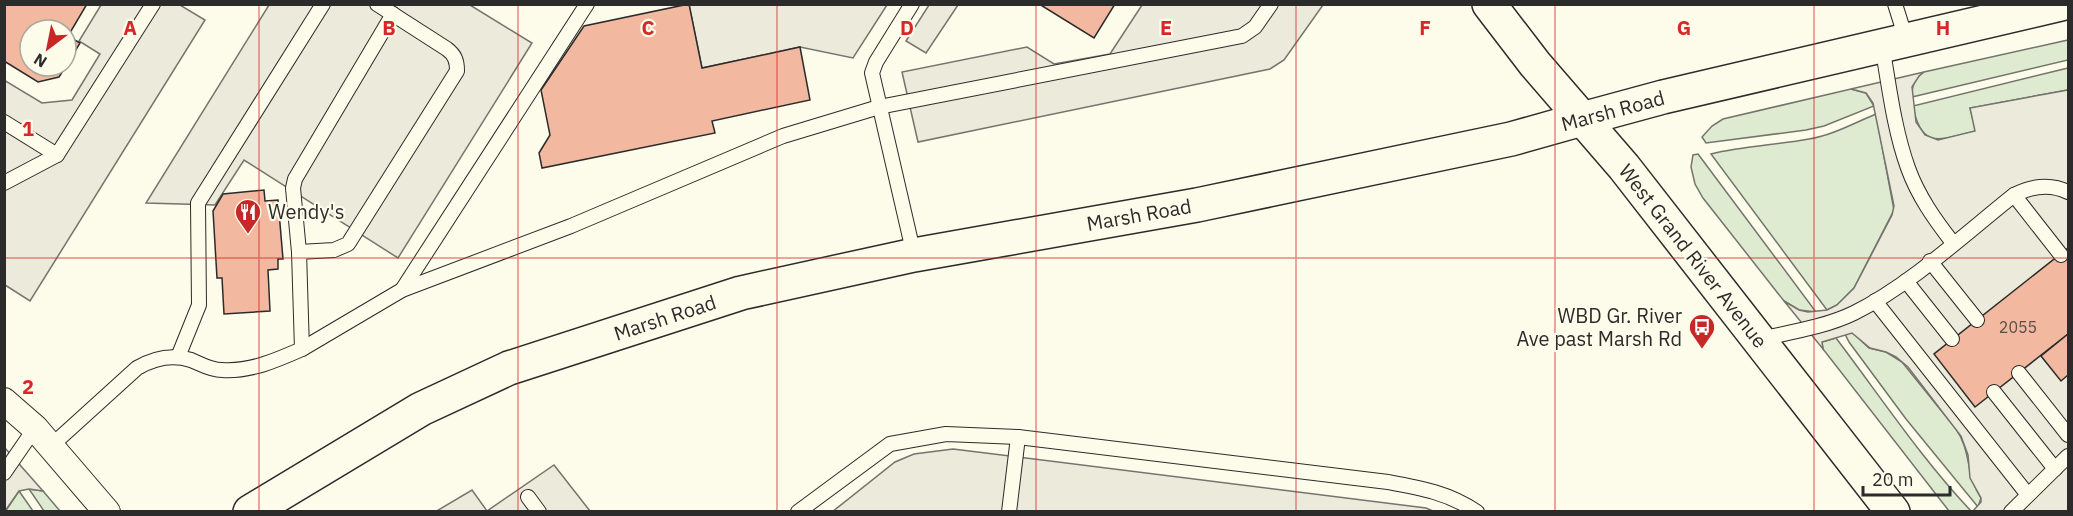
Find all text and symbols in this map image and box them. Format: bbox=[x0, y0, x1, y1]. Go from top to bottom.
text: A bbox=[123, 14, 137, 41]
text: B bbox=[382, 14, 396, 41]
text: C bbox=[641, 14, 655, 41]
text: D bbox=[900, 14, 914, 41]
text: E bbox=[1160, 14, 1172, 41]
text: F bbox=[1419, 14, 1431, 41]
text: G bbox=[1677, 14, 1691, 41]
text: H bbox=[1936, 14, 1950, 41]
north arrow bbox=[18, 18, 78, 78]
text: N bbox=[30, 49, 50, 72]
street label: Marsh Road bbox=[1558, 84, 1668, 137]
text: 1 bbox=[22, 115, 34, 142]
street label: West Grand River Avenue bbox=[1613, 158, 1774, 353]
street label: Marsh Road bbox=[1084, 192, 1193, 237]
restaurant icon: Wendy's bbox=[233, 197, 263, 235]
place label: Wendy's bbox=[268, 198, 344, 225]
street label: Marsh Road bbox=[610, 288, 719, 347]
place label: WBD Gr. River Ave past Marsh Rd bbox=[1516, 302, 1682, 352]
bus stop icon: WBD Gr. River Ave past Marsh Rd bbox=[1687, 312, 1717, 350]
house number: 2055 bbox=[1999, 317, 2037, 337]
text: 2 bbox=[22, 373, 34, 400]
scale bar bbox=[1863, 459, 1950, 497]
text: 20 m bbox=[1872, 468, 1914, 491]

